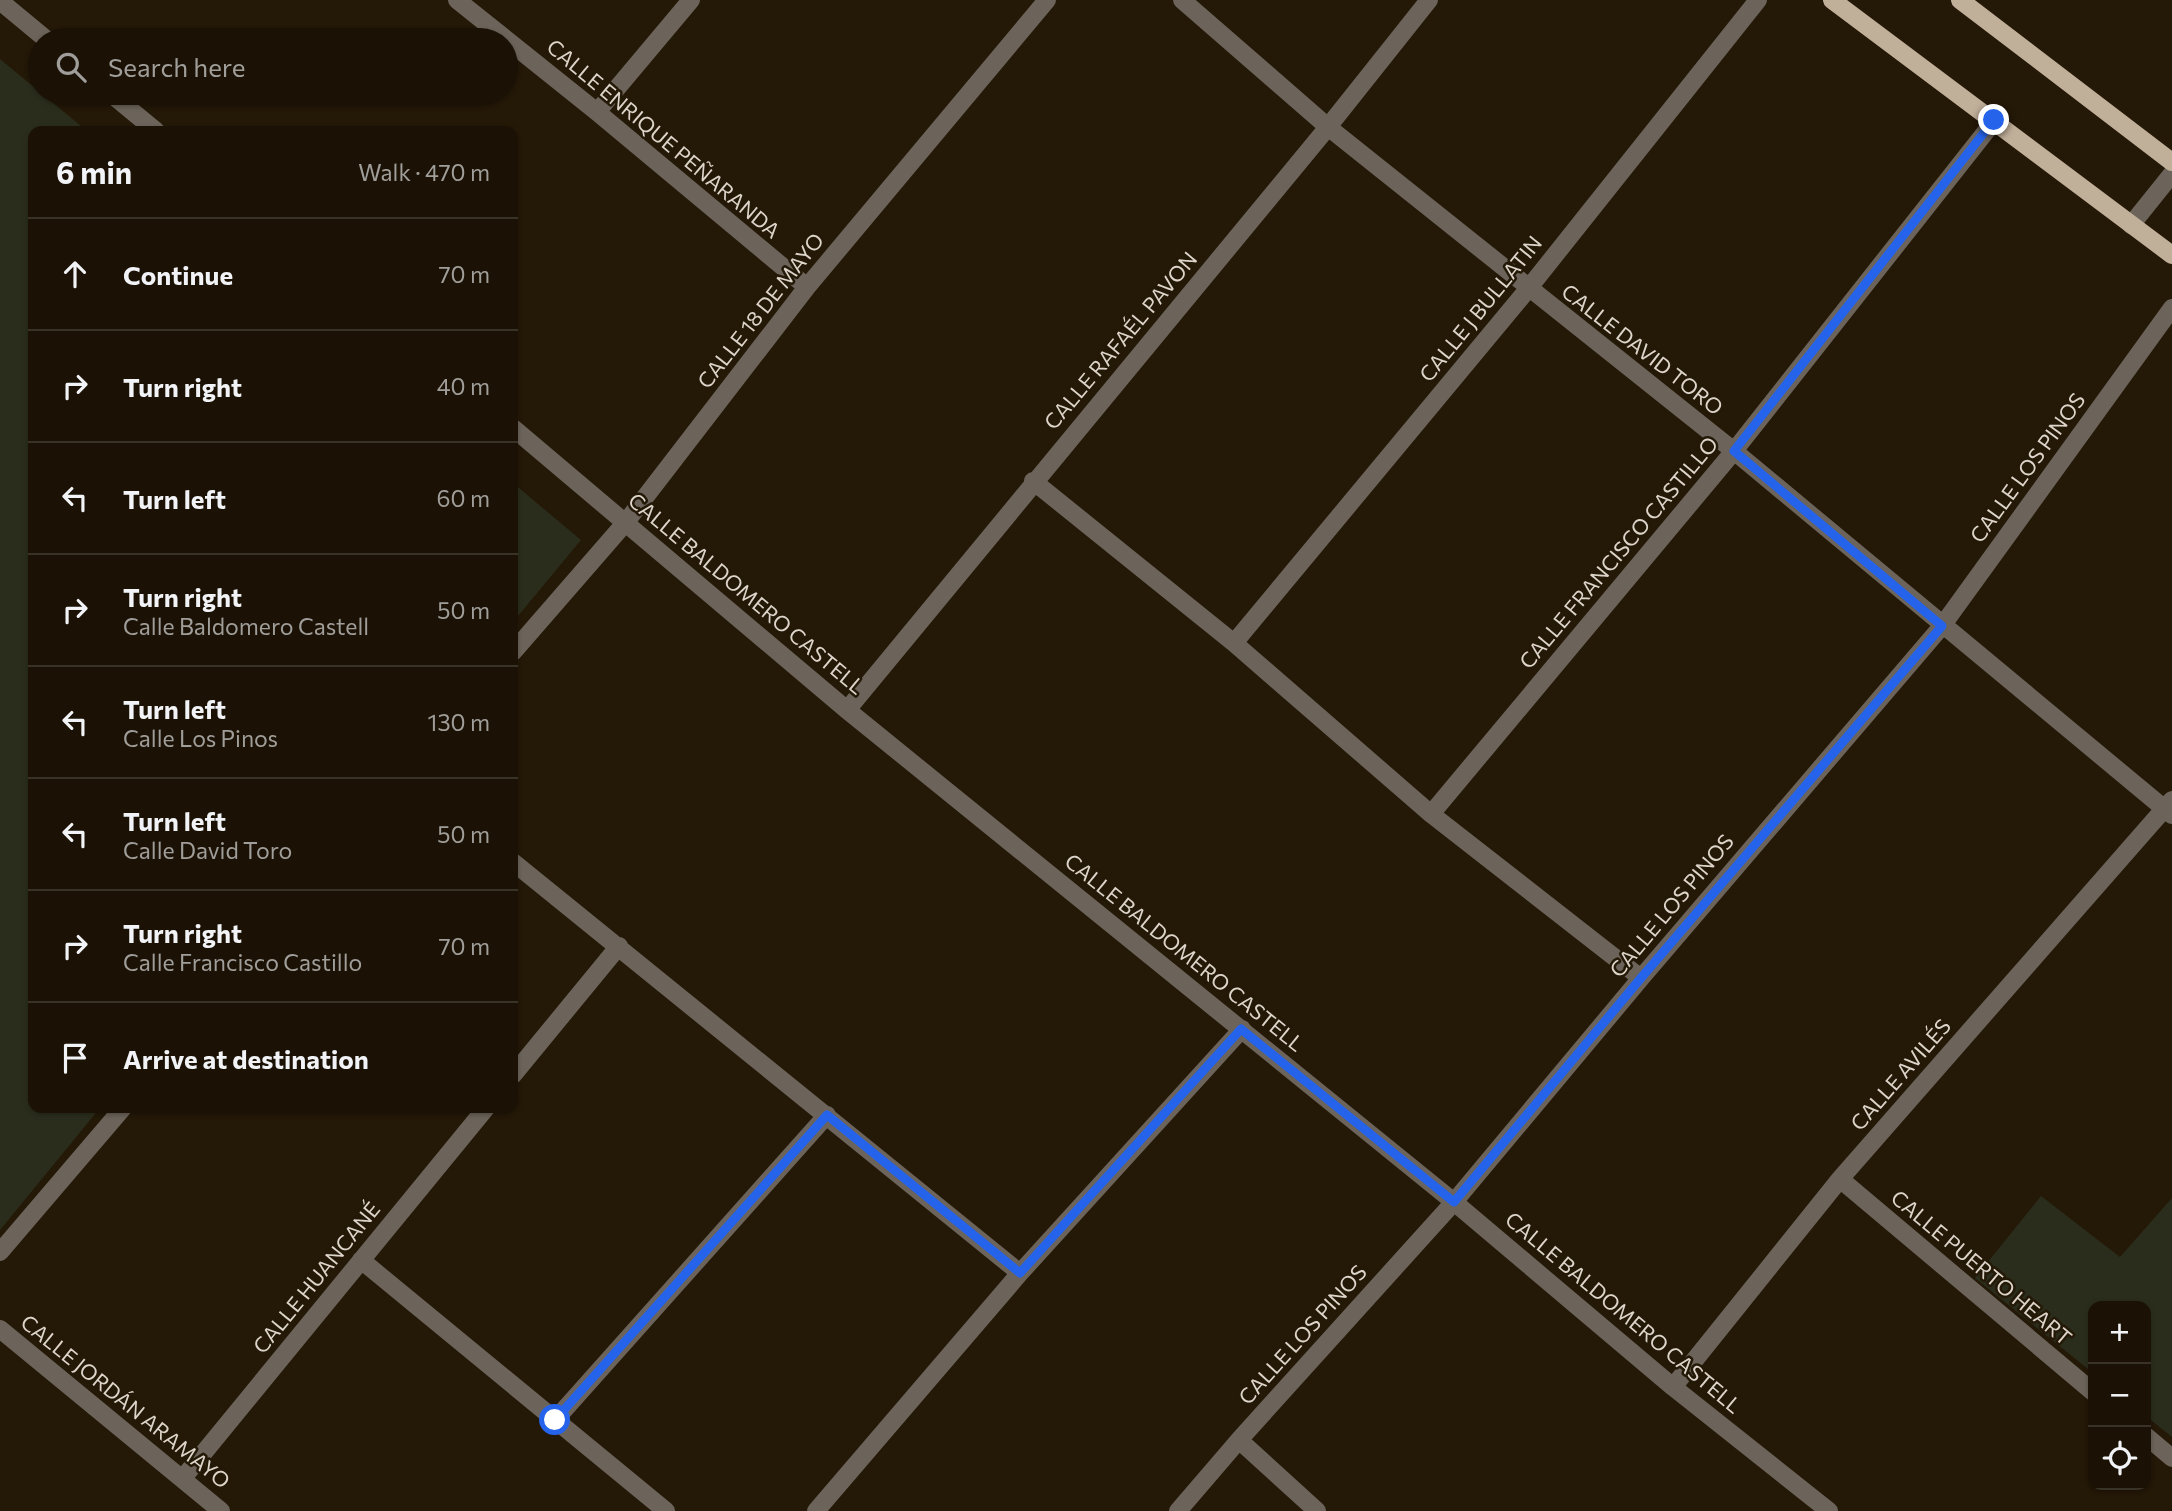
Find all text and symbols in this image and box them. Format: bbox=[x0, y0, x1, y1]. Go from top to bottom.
search box bbox=[28, 28, 518, 105]
street label: CALLE ENRIQUE PEÑARANDA bbox=[542, 33, 785, 243]
icon: search bbox=[52, 48, 90, 86]
text: Search here bbox=[108, 51, 246, 82]
route end bbox=[1978, 104, 2009, 135]
text: 6 min bbox=[56, 153, 132, 190]
text: Walk · 470 m bbox=[358, 158, 490, 186]
street label: CALLE 18 DE MAYO bbox=[692, 228, 828, 393]
street label: CALLE J BULLATIN bbox=[1413, 230, 1546, 386]
street label: CALLE RAFAÉL PAVON bbox=[1038, 246, 1201, 434]
icon: ahead bbox=[56, 255, 94, 293]
text: Continue bbox=[123, 259, 233, 290]
text: 70 m bbox=[438, 260, 490, 288]
street label: CALLE DAVID TORO bbox=[1557, 278, 1729, 420]
icon: right bbox=[56, 367, 94, 405]
text: Turn right bbox=[123, 371, 242, 402]
text: 40 m bbox=[437, 372, 490, 400]
street label: CALLE LOS PINOS bbox=[1964, 387, 2089, 547]
street label: CALLE FRANCISCO CASTILLO bbox=[1513, 431, 1722, 673]
icon: left bbox=[56, 479, 94, 517]
text: Turn left bbox=[123, 483, 226, 514]
text: 60 m bbox=[437, 484, 490, 512]
street label: CALLE BALDOMERO CASTELL bbox=[624, 487, 870, 699]
text: Turn right bbox=[123, 581, 242, 612]
icon: right bbox=[56, 591, 94, 629]
text: 50 m bbox=[437, 596, 490, 624]
text: Calle Baldomero Castell bbox=[123, 612, 369, 640]
text: Turn left bbox=[123, 693, 226, 724]
icon: left bbox=[56, 703, 94, 741]
text: 130 m bbox=[428, 708, 490, 736]
text: Calle Los Pinos bbox=[123, 724, 278, 752]
text: Turn left bbox=[123, 805, 226, 836]
icon: left bbox=[56, 815, 94, 853]
text: 50 m bbox=[437, 820, 490, 848]
street label: CALLE LOS PINOS bbox=[1604, 828, 1738, 982]
text: Calle David Toro bbox=[123, 836, 292, 864]
street label: CALLE BALDOMERO CASTELL bbox=[1060, 848, 1309, 1056]
text: Turn right bbox=[123, 917, 242, 948]
icon: right bbox=[56, 927, 94, 965]
text: 70 m bbox=[438, 932, 490, 960]
text: Calle Francisco Castillo bbox=[123, 948, 362, 976]
street label: CALLE AVILÉS bbox=[1845, 1013, 1955, 1135]
icon: arrive bbox=[56, 1039, 94, 1077]
text: Arrive at destination bbox=[123, 1043, 369, 1074]
street label: CALLE PUERTO HEART bbox=[1887, 1184, 2077, 1350]
street label: CALLE HUANCANÉ bbox=[247, 1196, 385, 1358]
street label: CALLE BALDOMERO CASTELL bbox=[1501, 1206, 1747, 1418]
street label: CALLE LOS PINOS bbox=[1233, 1259, 1371, 1409]
map controls bbox=[2088, 1301, 2151, 1490]
button: + bbox=[2088, 1301, 2151, 1364]
street label: CALLE JORDÁN ARAMAYO bbox=[16, 1309, 236, 1493]
button: − bbox=[2088, 1364, 2151, 1427]
route start bbox=[539, 1404, 570, 1435]
button: locate bbox=[2088, 1427, 2151, 1490]

